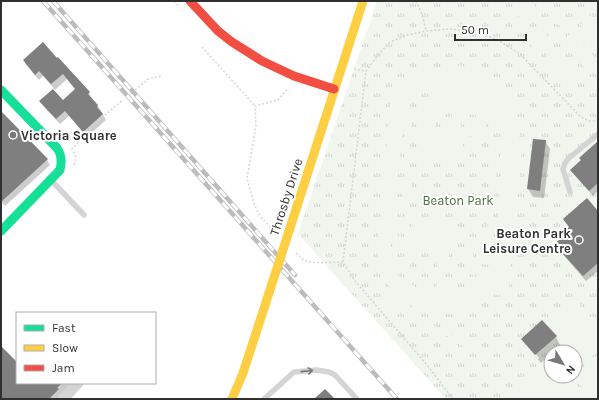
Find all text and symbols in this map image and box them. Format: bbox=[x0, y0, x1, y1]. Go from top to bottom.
scale bar bbox=[455, 16, 526, 42]
text: 50 m bbox=[461, 23, 489, 37]
place label: Victoria Square bbox=[21, 128, 117, 144]
marker: Victoria Square bbox=[8, 130, 18, 140]
street label: Throsby Drive bbox=[266, 156, 306, 237]
park label: Beaton Park bbox=[422, 193, 494, 208]
place label: Beaton Park Leisure Centre bbox=[483, 226, 571, 256]
marker: Beaton Park Leisure Centre bbox=[574, 235, 584, 245]
legend bbox=[16, 312, 156, 384]
text: Fast bbox=[52, 321, 76, 335]
text: Slow bbox=[52, 341, 78, 355]
north arrow bbox=[543, 344, 583, 384]
text: Jam bbox=[52, 361, 75, 375]
text: N bbox=[563, 363, 578, 377]
one-way arrow bbox=[300, 367, 313, 374]

